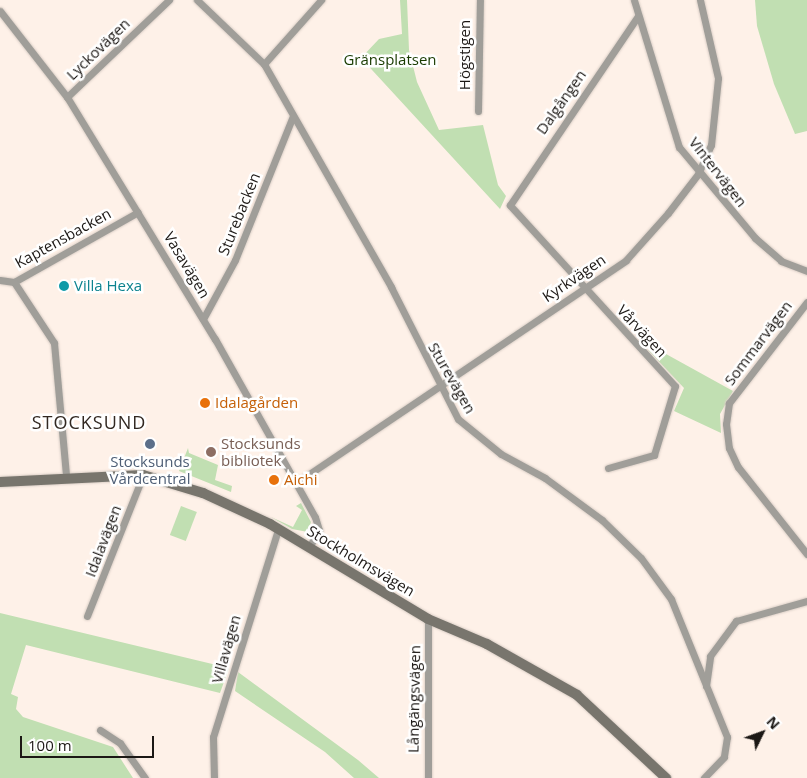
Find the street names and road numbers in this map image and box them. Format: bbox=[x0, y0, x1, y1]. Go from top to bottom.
street label: Lyckovägen bbox=[63, 14, 133, 84]
street label: Högstigen bbox=[456, 20, 474, 90]
street label: Dalgången bbox=[532, 66, 590, 138]
street label: Vintervägen bbox=[685, 134, 751, 210]
street label: Sturebacken bbox=[214, 170, 264, 258]
street label: Kaptensbacken bbox=[12, 204, 114, 272]
street label: Vasavägen bbox=[160, 228, 214, 302]
street label: Kyrkvägen bbox=[539, 250, 609, 306]
street label: Sommarvägen bbox=[720, 297, 796, 389]
street label: Vårvägen bbox=[613, 301, 671, 361]
street label: Sturevägen bbox=[424, 339, 480, 417]
street label: Idalavägen bbox=[81, 503, 125, 579]
street label: Stockholmsvägen bbox=[304, 522, 418, 600]
street label: Villavägen bbox=[208, 613, 244, 685]
street label: Långängsvägen bbox=[404, 645, 424, 753]

